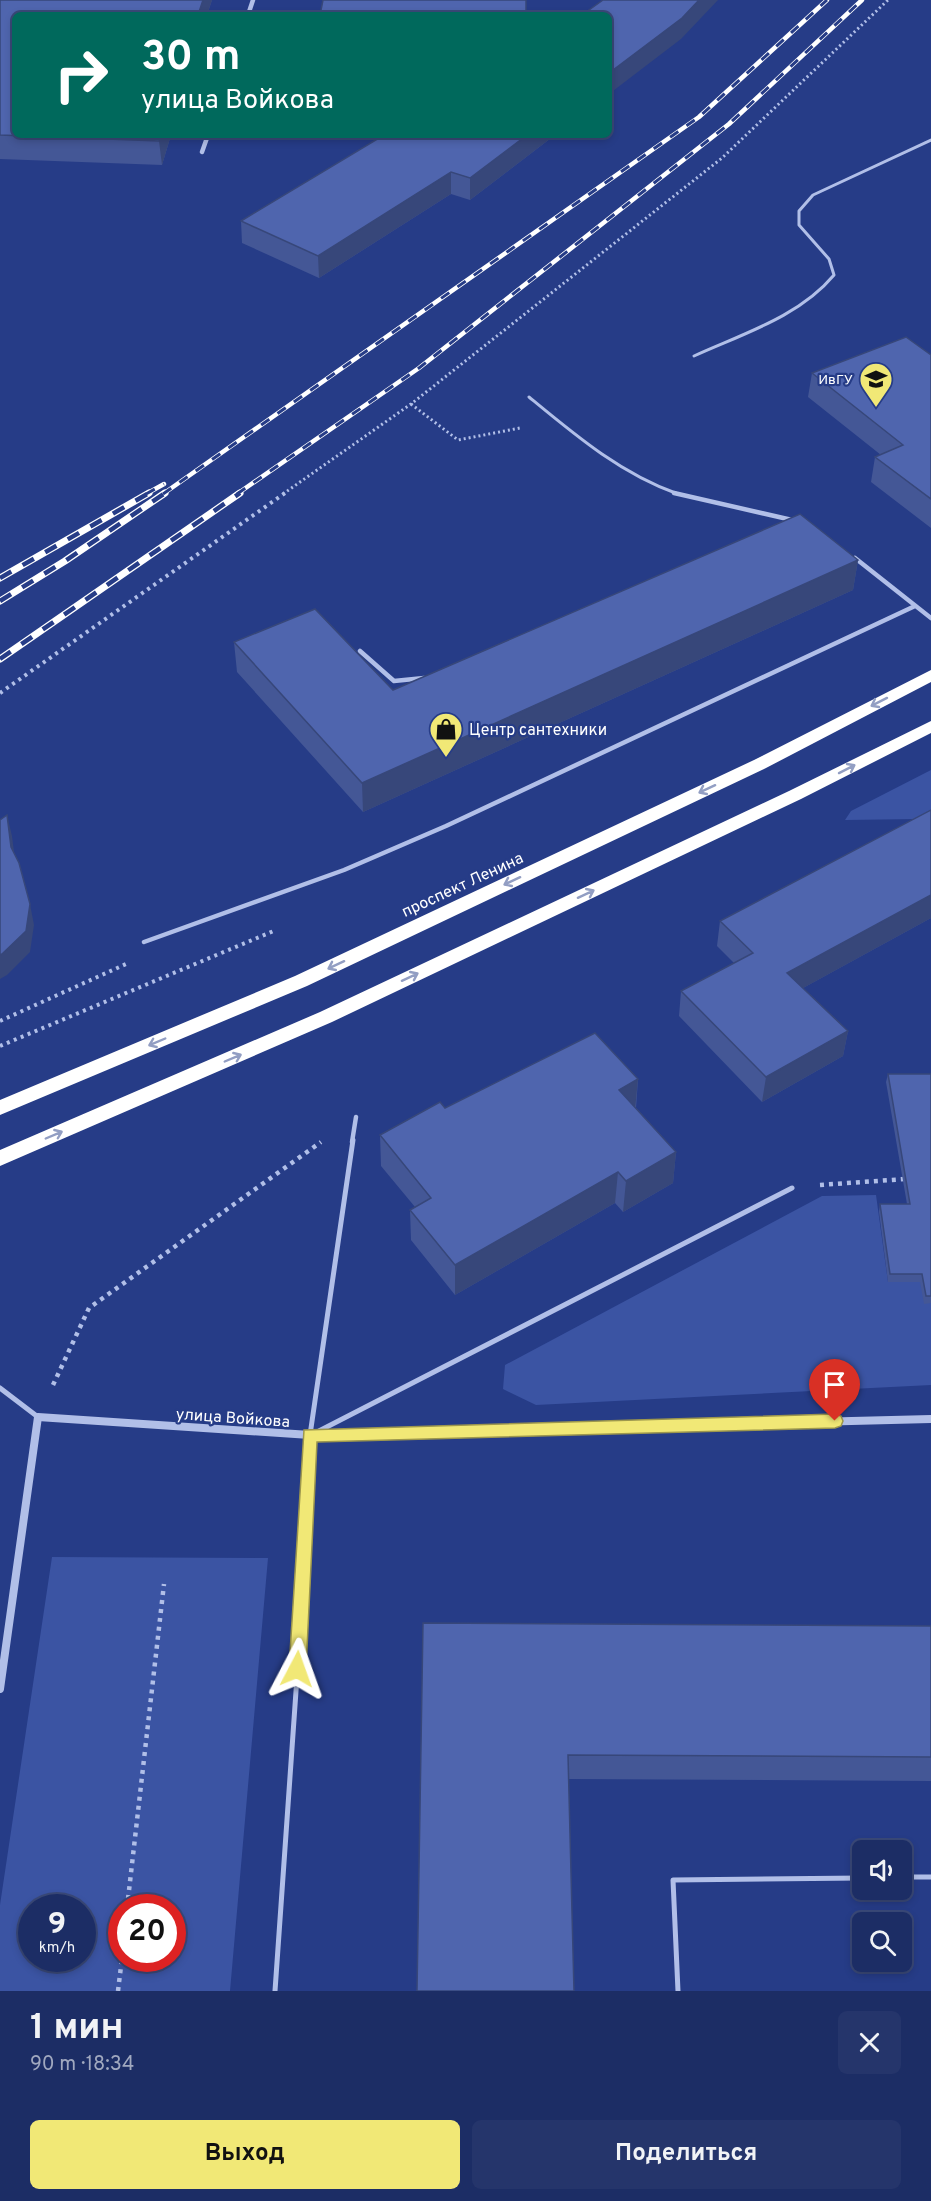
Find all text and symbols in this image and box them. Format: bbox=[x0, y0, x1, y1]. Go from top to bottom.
text: 30 m bbox=[141, 32, 240, 85]
icon: right bbox=[42, 36, 120, 114]
text: улица Войкова bbox=[141, 84, 334, 118]
school or university icon: ИвГУ bbox=[858, 361, 894, 408]
place label: ИвГУ bbox=[818, 372, 853, 389]
one-way arrow bbox=[871, 696, 888, 708]
shop icon: Центр сантехники bbox=[428, 711, 464, 758]
place label: Центр сантехники bbox=[469, 721, 607, 741]
one-way arrow bbox=[838, 763, 855, 775]
one-way arrow bbox=[698, 783, 716, 795]
street label: проспект Ленина bbox=[399, 849, 527, 923]
one-way arrow bbox=[503, 876, 521, 888]
one-way arrow bbox=[577, 887, 595, 899]
one-way arrow bbox=[327, 960, 345, 972]
one-way arrow bbox=[401, 971, 419, 983]
one-way arrow bbox=[148, 1037, 166, 1048]
one-way arrow bbox=[223, 1051, 241, 1063]
one-way arrow bbox=[44, 1129, 62, 1140]
pin bbox=[809, 1359, 860, 1421]
icon: arrive bbox=[818, 1368, 851, 1401]
street label: улица Войкова bbox=[175, 1405, 291, 1433]
position arrow bbox=[265, 1637, 329, 1701]
map controls bbox=[852, 1840, 912, 1972]
button: sound bbox=[852, 1840, 912, 1900]
speed limit sign: 20 bbox=[108, 1894, 186, 1972]
text: 9 bbox=[48, 1907, 66, 1944]
button: search bbox=[852, 1912, 912, 1972]
text: km/h bbox=[39, 1939, 75, 1958]
text: 1 мин bbox=[30, 2006, 124, 2052]
button: close bbox=[838, 2011, 901, 2074]
text: 90 m · 18:34 bbox=[30, 2052, 134, 2078]
button: Выход bbox=[30, 2120, 460, 2189]
button: Поделиться bbox=[472, 2120, 901, 2189]

